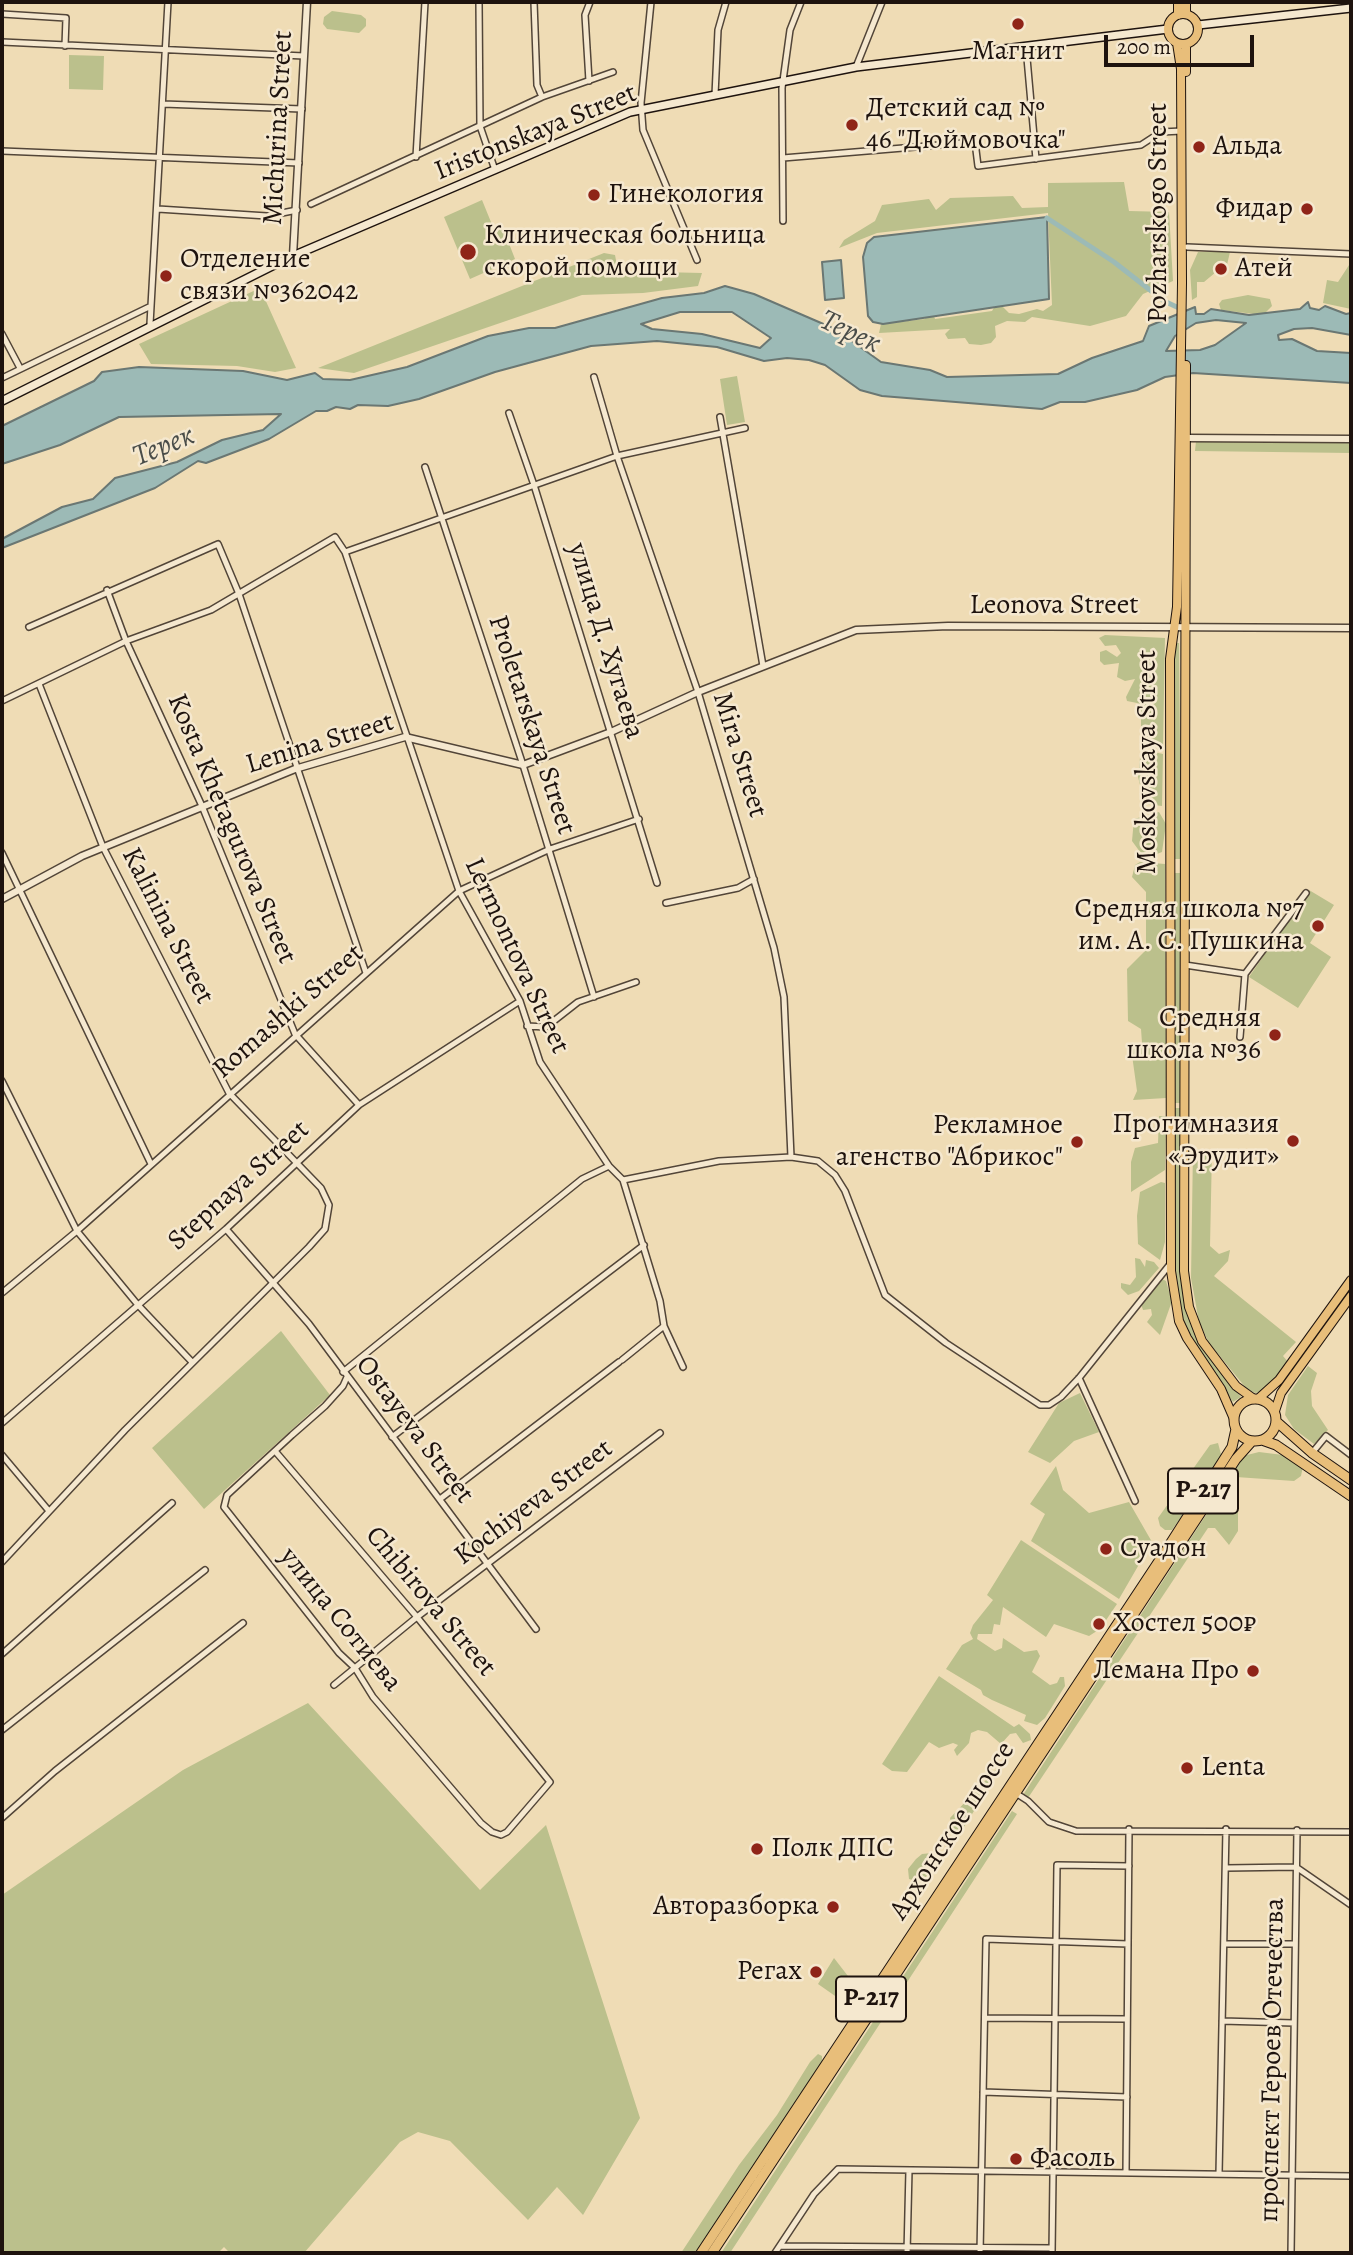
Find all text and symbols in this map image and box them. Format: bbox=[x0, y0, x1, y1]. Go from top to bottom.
marker: Магнит bbox=[1010, 16, 1026, 32]
scale bar bbox=[1108, 21, 1258, 65]
street label: Michurina Street bbox=[257, 30, 301, 226]
text: 200 m bbox=[1117, 33, 1171, 61]
place label: Магнит bbox=[971, 35, 1065, 69]
street label: Iristonskaya Street bbox=[430, 77, 642, 189]
place label: Детский сад № 46 "Дюймовочка" bbox=[866, 92, 1066, 158]
street label: Pozharskogo Street bbox=[1142, 103, 1176, 323]
marker: Детский сад № 46 "Дюймовочка" bbox=[844, 117, 860, 133]
place label: Альда bbox=[1213, 130, 1282, 164]
marker: Альда bbox=[1191, 139, 1207, 155]
place label: Гинекология bbox=[608, 178, 764, 212]
marker: Гинекология bbox=[586, 187, 602, 203]
place label: Фидар bbox=[1215, 192, 1293, 226]
marker: Фидар bbox=[1299, 201, 1315, 217]
place label: Клиническая больница скорой помощи bbox=[484, 219, 765, 285]
marker: Клиническая больница скорой помощи bbox=[458, 242, 478, 262]
place label: Отделение связи №362042 bbox=[180, 243, 358, 309]
place label: Атей bbox=[1235, 252, 1293, 286]
marker: Атей bbox=[1213, 261, 1229, 277]
marker: Отделение связи №362042 bbox=[158, 268, 174, 284]
water label: Терек bbox=[814, 303, 886, 363]
water label: Терек bbox=[128, 418, 200, 476]
street label: улица Д. Хугаева bbox=[559, 539, 651, 743]
street label: Leonova Street bbox=[970, 589, 1138, 623]
street label: Proletarskaya Street bbox=[480, 611, 582, 839]
street label: Moskovskaya Street bbox=[1131, 650, 1165, 874]
street label: Mira Street bbox=[704, 688, 774, 822]
street label: Kosta Khetagurova Street bbox=[159, 689, 303, 969]
street label: Lenina Street bbox=[242, 706, 398, 782]
street label: Kalinina Street bbox=[113, 842, 221, 1010]
street label: Lermontova Street bbox=[456, 853, 576, 1059]
place label: Средняя школа №7 им. А. С. Пушкина bbox=[1075, 893, 1304, 959]
marker: Средняя школа №7 им. А. С. Пушкина bbox=[1310, 918, 1326, 934]
street label: Romashki Street bbox=[207, 937, 371, 1087]
place label: Средняя школа №36 bbox=[1126, 1002, 1261, 1068]
marker: Средняя школа №36 bbox=[1267, 1027, 1283, 1043]
place label: Прогимназия «Эрудит» bbox=[1112, 1108, 1279, 1174]
place label: Рекламное агенство "Абрикос" bbox=[836, 1109, 1063, 1175]
street label: Stepnaya Street bbox=[161, 1114, 317, 1258]
marker: Прогимназия «Эрудит» bbox=[1285, 1133, 1301, 1149]
marker: Рекламное агенство "Абрикос" bbox=[1069, 1134, 1085, 1150]
street label: Ostayeva Street bbox=[347, 1349, 481, 1511]
street label: Kochiyeva Street bbox=[448, 1433, 620, 1573]
road number: Р-217 bbox=[1168, 1468, 1238, 1514]
street label: Chibirova Street bbox=[357, 1520, 503, 1684]
place label: Суадон bbox=[1120, 1532, 1207, 1566]
street label: улица Сотиева bbox=[272, 1541, 408, 1699]
marker: Суадон bbox=[1098, 1541, 1114, 1557]
place label: Хостел 500₽ bbox=[1113, 1607, 1256, 1641]
marker: Хостел 500₽ bbox=[1091, 1616, 1107, 1632]
place label: Лемана Про bbox=[1093, 1654, 1239, 1688]
marker: Лемана Про bbox=[1245, 1663, 1261, 1679]
street label: Архонское шоссе bbox=[883, 1736, 1023, 1926]
place label: Lenta bbox=[1201, 1751, 1265, 1785]
marker: Lenta bbox=[1179, 1760, 1195, 1776]
place label: Полк ДПС bbox=[771, 1832, 894, 1866]
marker: Полк ДПС bbox=[749, 1841, 765, 1857]
place label: Авторазборка bbox=[653, 1890, 819, 1924]
street label: проспект Героев Отечества bbox=[1253, 1897, 1293, 2223]
marker: Авторазборка bbox=[825, 1899, 841, 1915]
place label: Регах bbox=[737, 1955, 802, 1989]
marker: Регах bbox=[808, 1964, 824, 1980]
road number: Р-217 bbox=[836, 1976, 906, 2022]
place label: Фасоль bbox=[1030, 2142, 1115, 2176]
marker: Фасоль bbox=[1008, 2151, 1024, 2167]

